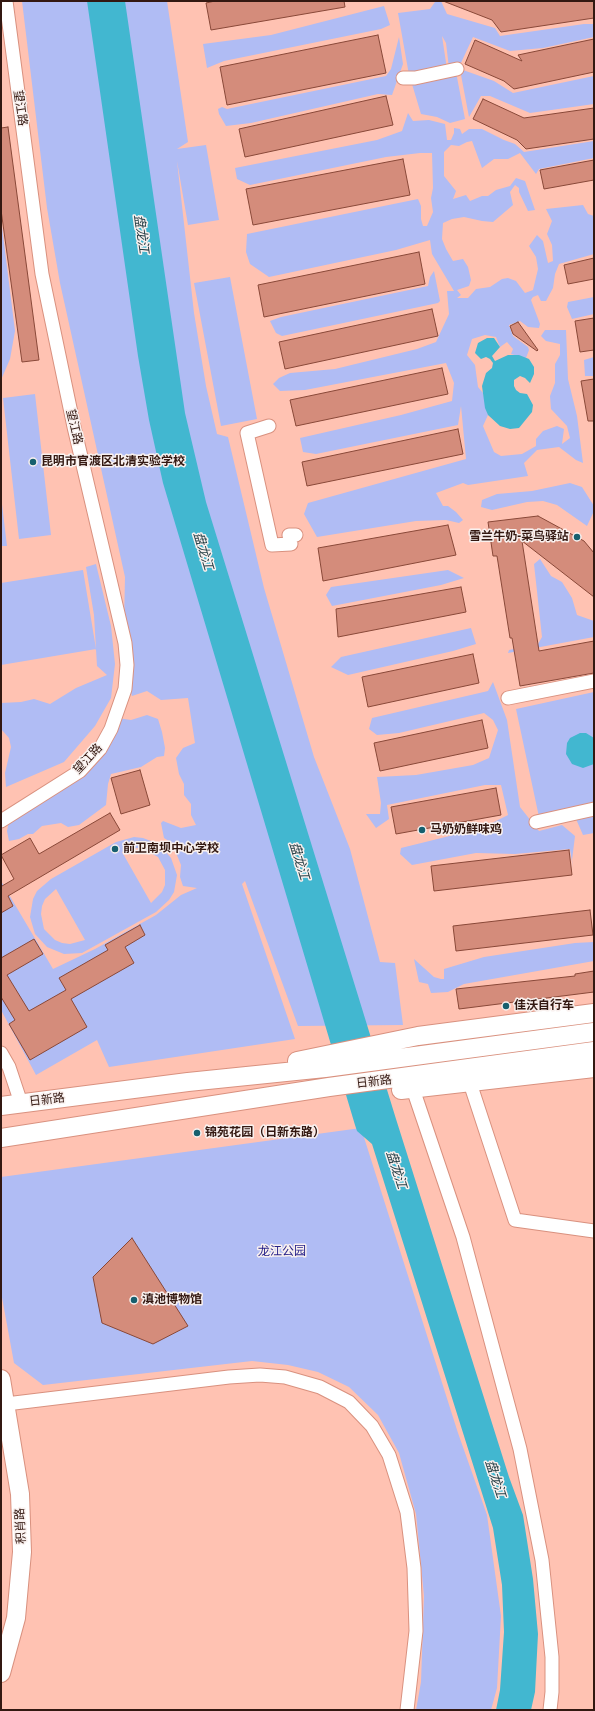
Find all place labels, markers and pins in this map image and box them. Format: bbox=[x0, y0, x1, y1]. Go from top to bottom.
place label: 昆明市官渡区北清实验学校 bbox=[41, 455, 185, 469]
marker: 昆明市官渡区北清实验学校 bbox=[28, 457, 38, 467]
place label: 雪兰牛奶-菜鸟驿站 bbox=[469, 530, 569, 544]
marker: 雪兰牛奶-菜鸟驿站 bbox=[572, 532, 582, 542]
place label: 马奶奶鲜味鸡 bbox=[430, 823, 502, 837]
marker: 马奶奶鲜味鸡 bbox=[417, 825, 427, 835]
place label: 前卫南坝中心学校 bbox=[123, 842, 219, 856]
marker: 前卫南坝中心学校 bbox=[110, 844, 120, 854]
place label: 佳沃自行车 bbox=[514, 999, 574, 1013]
marker: 佳沃自行车 bbox=[501, 1001, 511, 1011]
place label: 锦苑花园（日新东路） bbox=[205, 1126, 325, 1140]
marker: 锦苑花园（日新东路） bbox=[192, 1128, 202, 1138]
place label: 滇池博物馆 bbox=[142, 1293, 202, 1307]
marker: 滇池博物馆 bbox=[129, 1295, 139, 1305]

